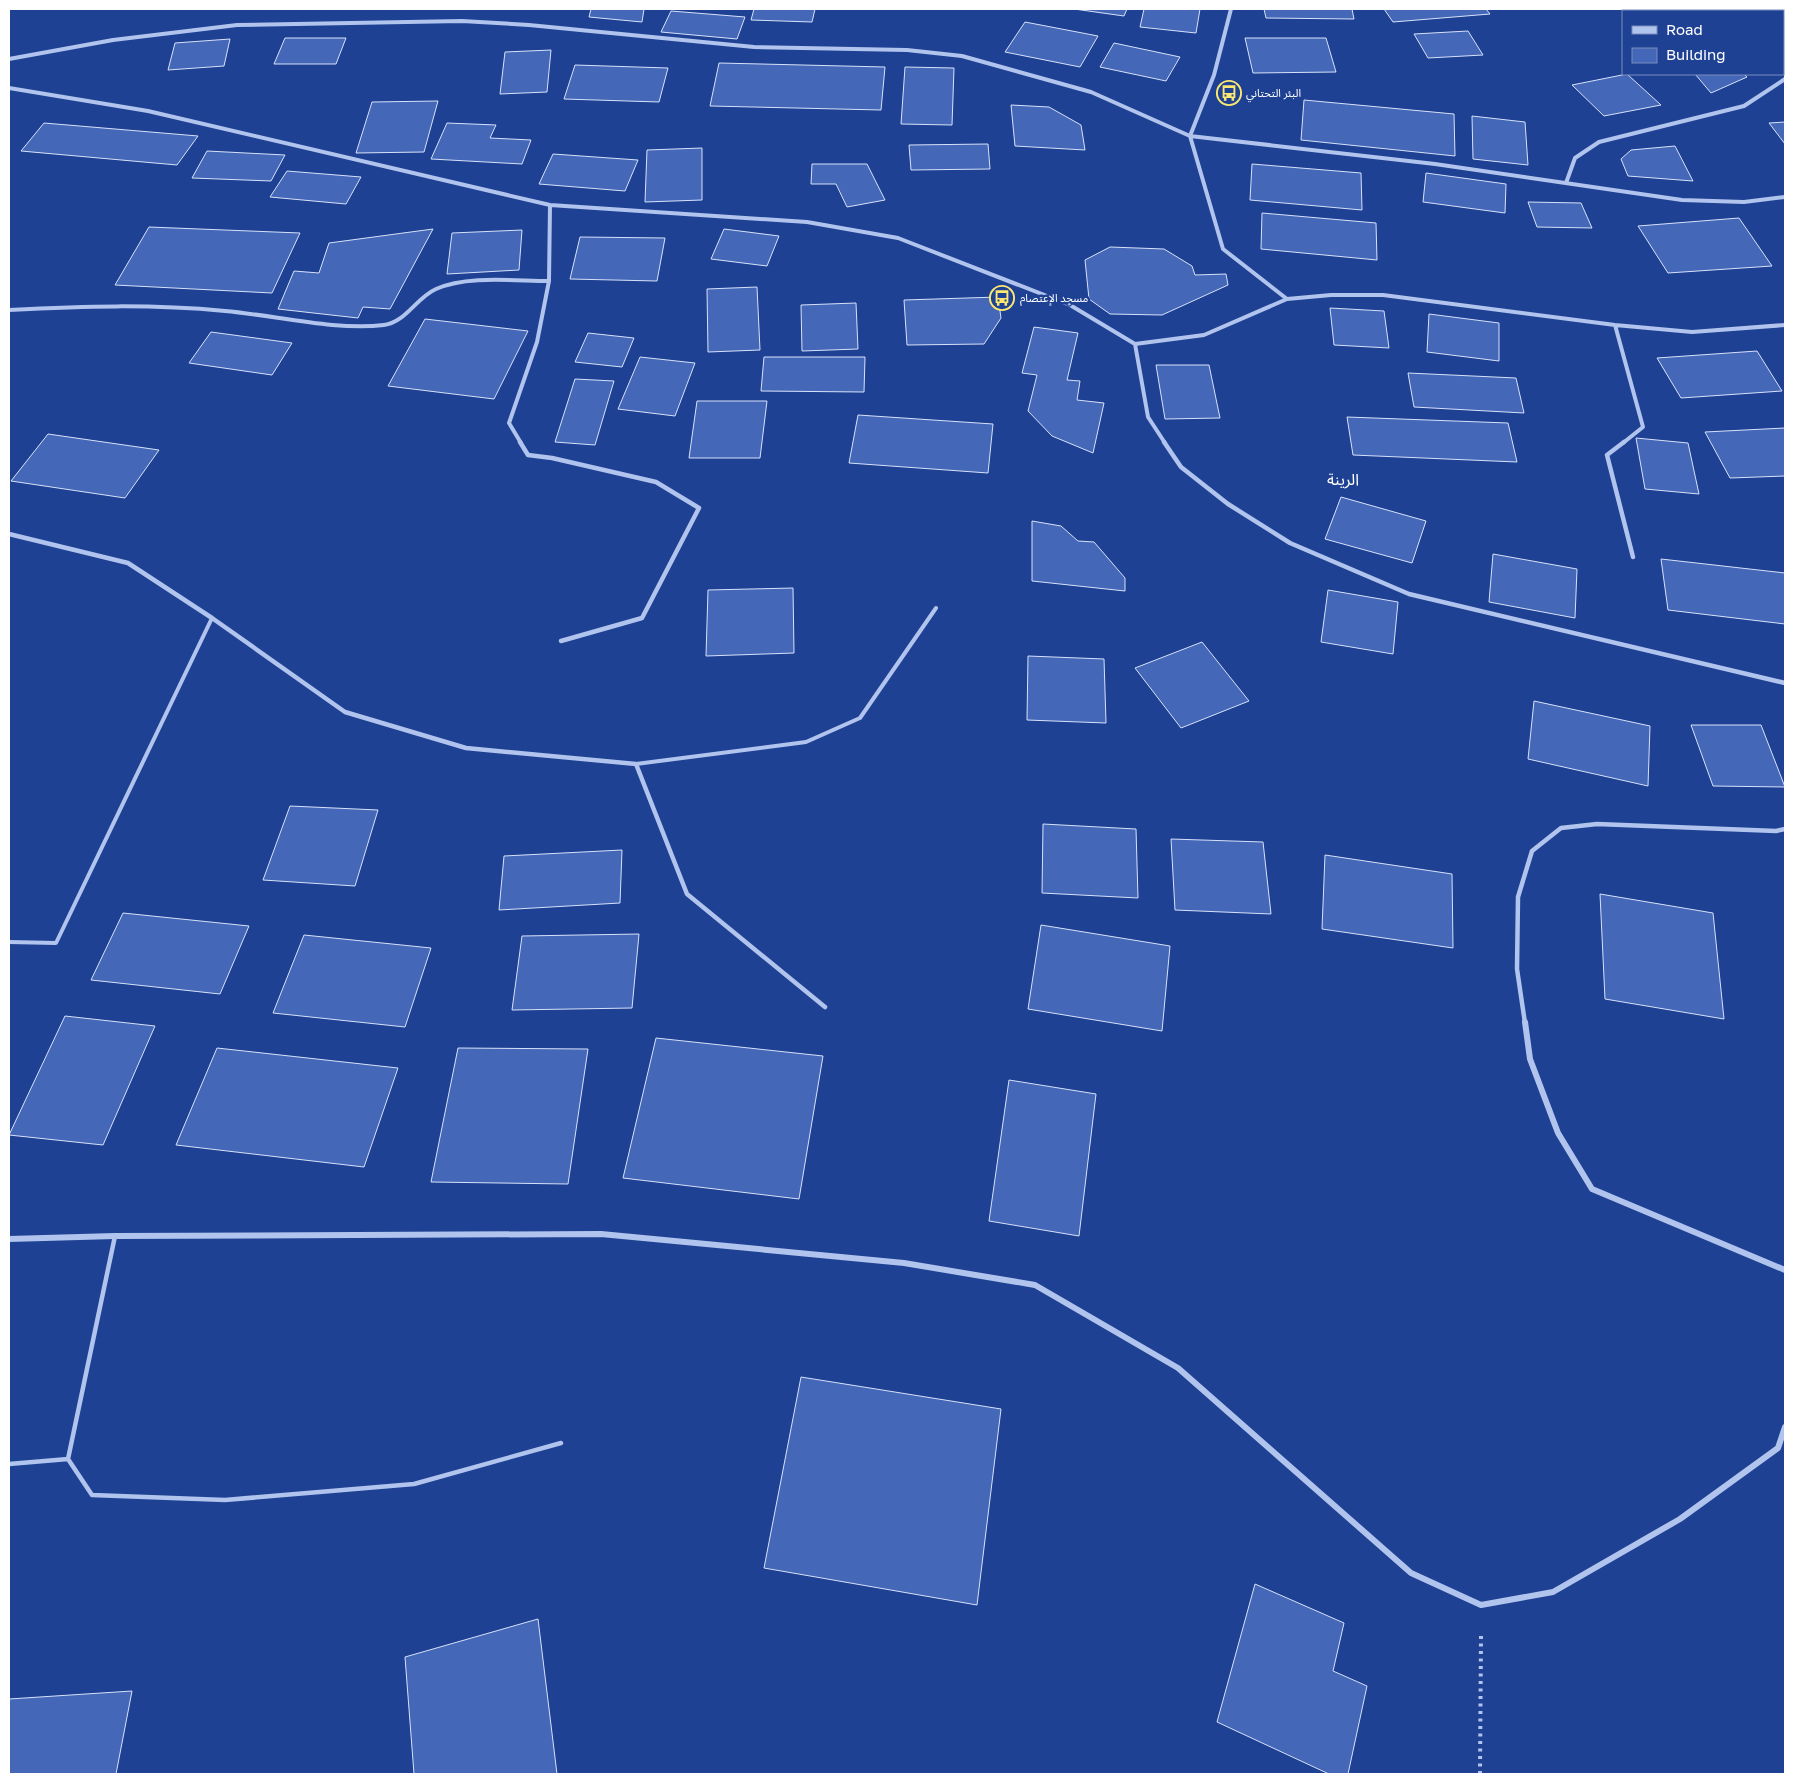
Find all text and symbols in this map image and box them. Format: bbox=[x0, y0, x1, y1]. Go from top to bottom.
legend bbox=[1622, 10, 1784, 75]
text: Road bbox=[1666, 20, 1703, 38]
text: Building bbox=[1666, 45, 1726, 63]
bus stop icon: البئر التحتاني bbox=[1216, 80, 1242, 106]
place label: البئر التحتاني bbox=[1246, 86, 1301, 103]
bus stop icon: مسجد الإعتصام bbox=[989, 285, 1015, 311]
place label: مسجد الإعتصام bbox=[1020, 291, 1089, 306]
district label: الرينة bbox=[1327, 469, 1359, 489]

